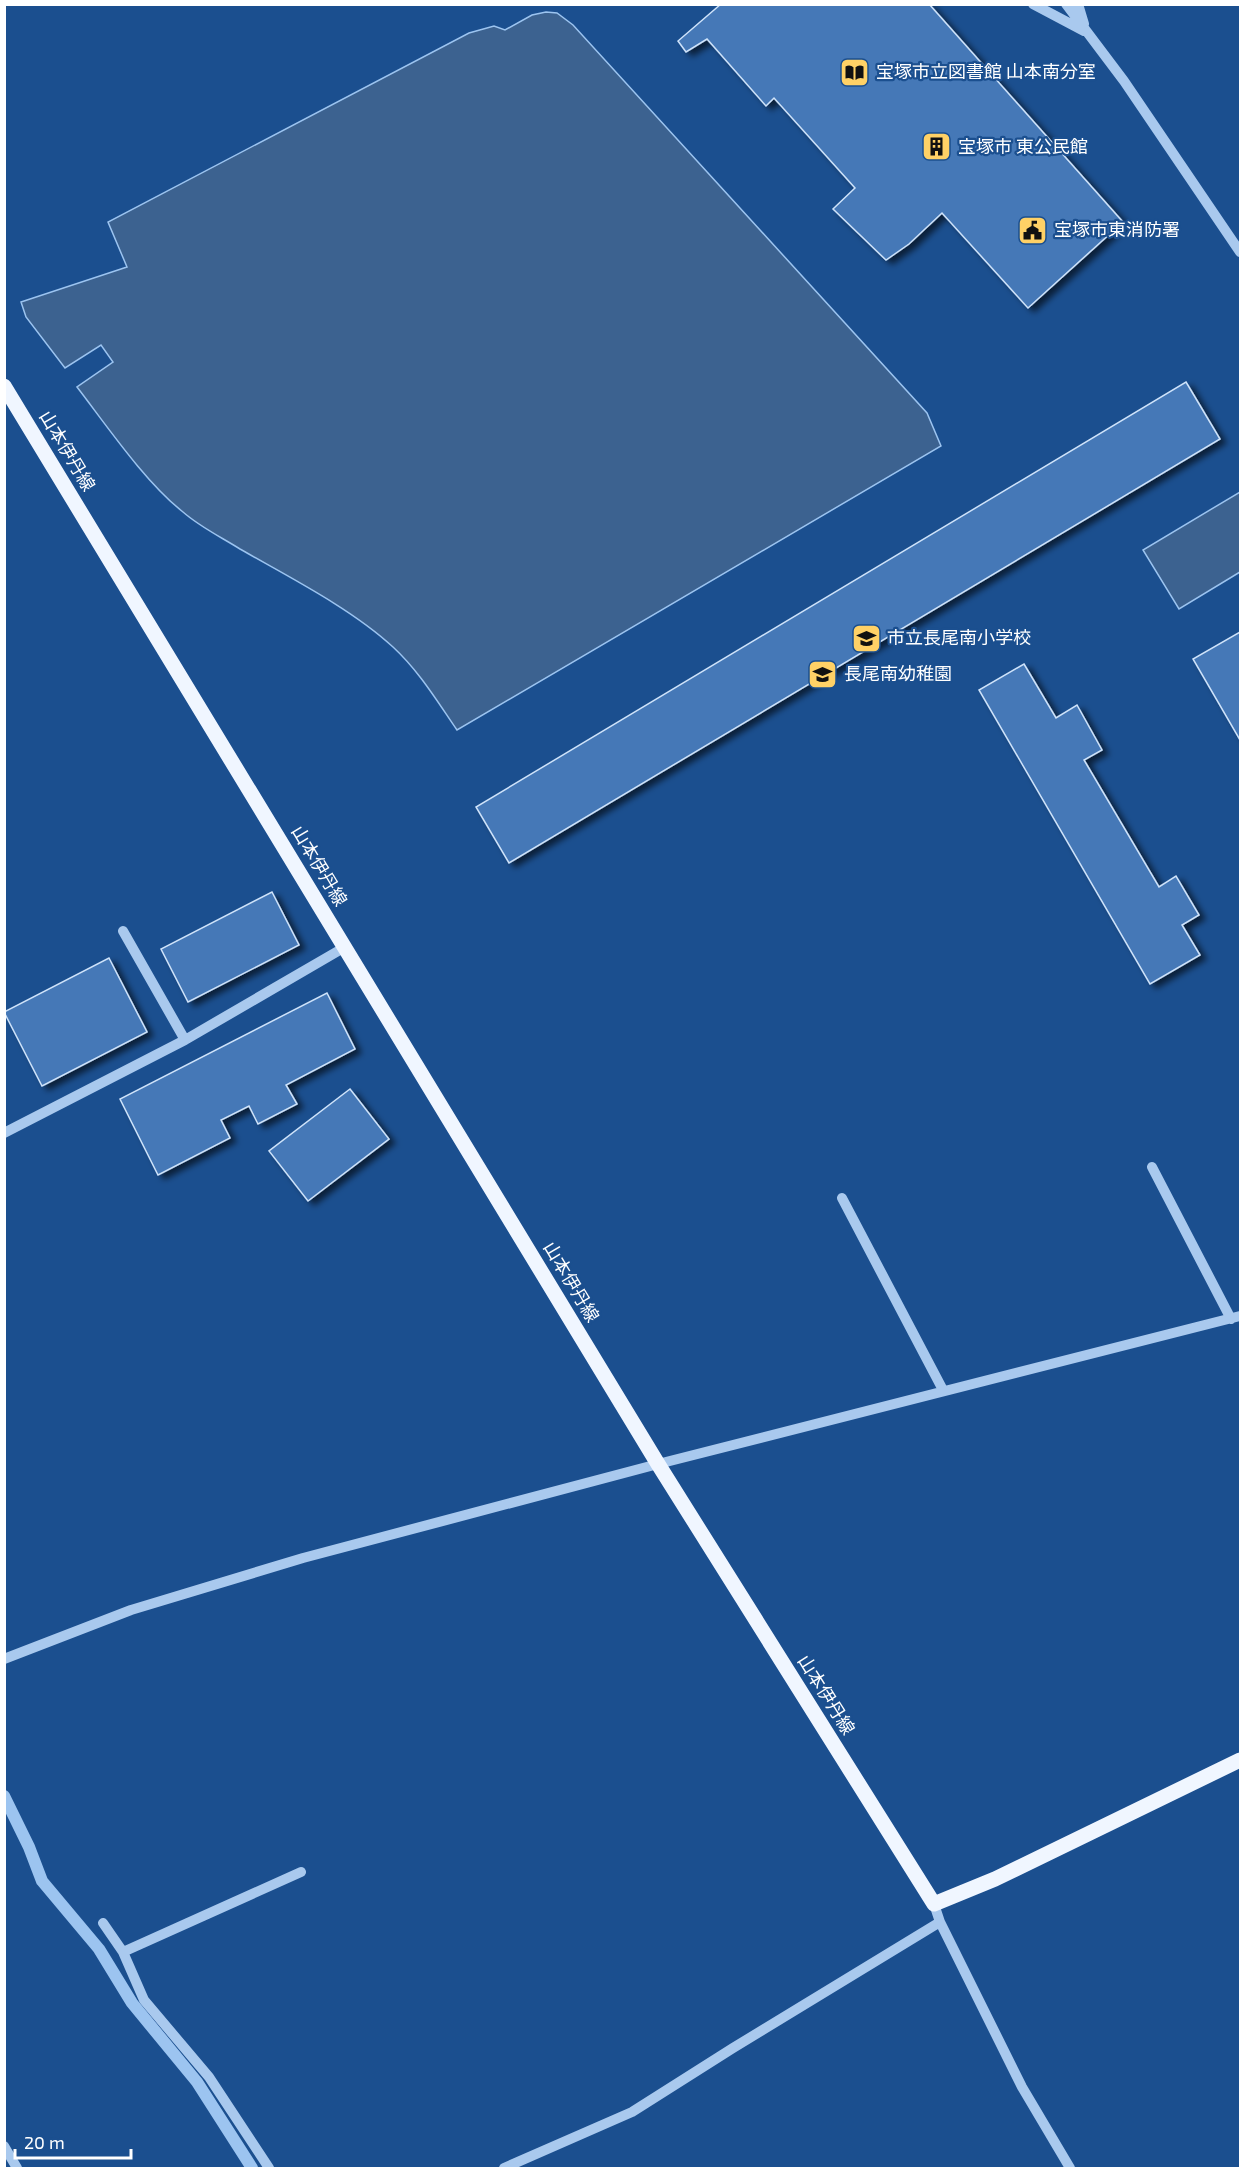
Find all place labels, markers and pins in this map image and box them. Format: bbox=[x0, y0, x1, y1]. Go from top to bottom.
library icon: 宝塚市立図書館 山本南分室 bbox=[839, 56, 871, 88]
place label: 宝塚市立図書館 山本南分室 bbox=[876, 60, 1096, 82]
building icon: 宝塚市 東公民館 bbox=[921, 131, 953, 163]
place label: 宝塚市 東公民館 bbox=[958, 135, 1088, 157]
public building icon: 宝塚市東消防署 bbox=[1017, 214, 1049, 246]
place label: 宝塚市東消防署 bbox=[1054, 218, 1180, 240]
school or university icon: 市立長尾南小学校 bbox=[850, 622, 882, 654]
place label: 市立長尾南小学校 bbox=[887, 626, 1031, 648]
school or university icon: 長尾南幼稚園 bbox=[807, 658, 839, 690]
place label: 長尾南幼稚園 bbox=[844, 662, 952, 684]

